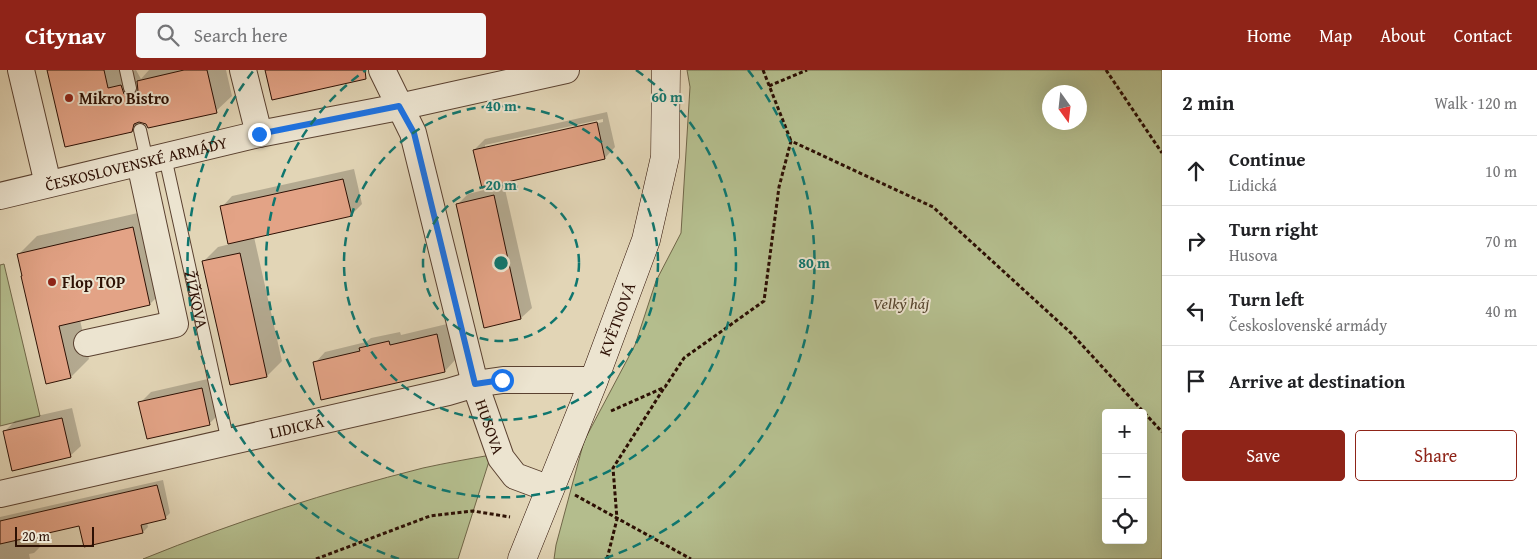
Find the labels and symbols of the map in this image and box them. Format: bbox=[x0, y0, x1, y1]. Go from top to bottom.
north arrow bbox=[1042, 85, 1087, 130]
place label: Mikro Bistro bbox=[79, 86, 170, 110]
text: 60 m bbox=[651, 86, 683, 107]
marker: Mikro Bistro bbox=[63, 92, 75, 104]
text: 40 m bbox=[485, 95, 517, 116]
route end bbox=[248, 123, 271, 146]
street label: ČESKOSLOVENSKÉ ARMÁDY bbox=[43, 130, 230, 197]
text: 20 m bbox=[485, 174, 517, 195]
text: 80 m bbox=[798, 252, 830, 273]
centre of rings bbox=[492, 254, 510, 272]
street label: ŽIŽKOVA bbox=[178, 268, 215, 331]
place label: Flop TOP bbox=[62, 270, 125, 294]
marker: Flop TOP bbox=[46, 276, 58, 288]
street label: KVĚTNOVÁ bbox=[592, 278, 641, 359]
park label: Velký háj bbox=[873, 291, 929, 315]
route start bbox=[491, 369, 514, 392]
street label: HUSOVA bbox=[469, 396, 511, 458]
street label: LIDICKÁ bbox=[267, 409, 326, 444]
scale bar bbox=[15, 524, 94, 547]

